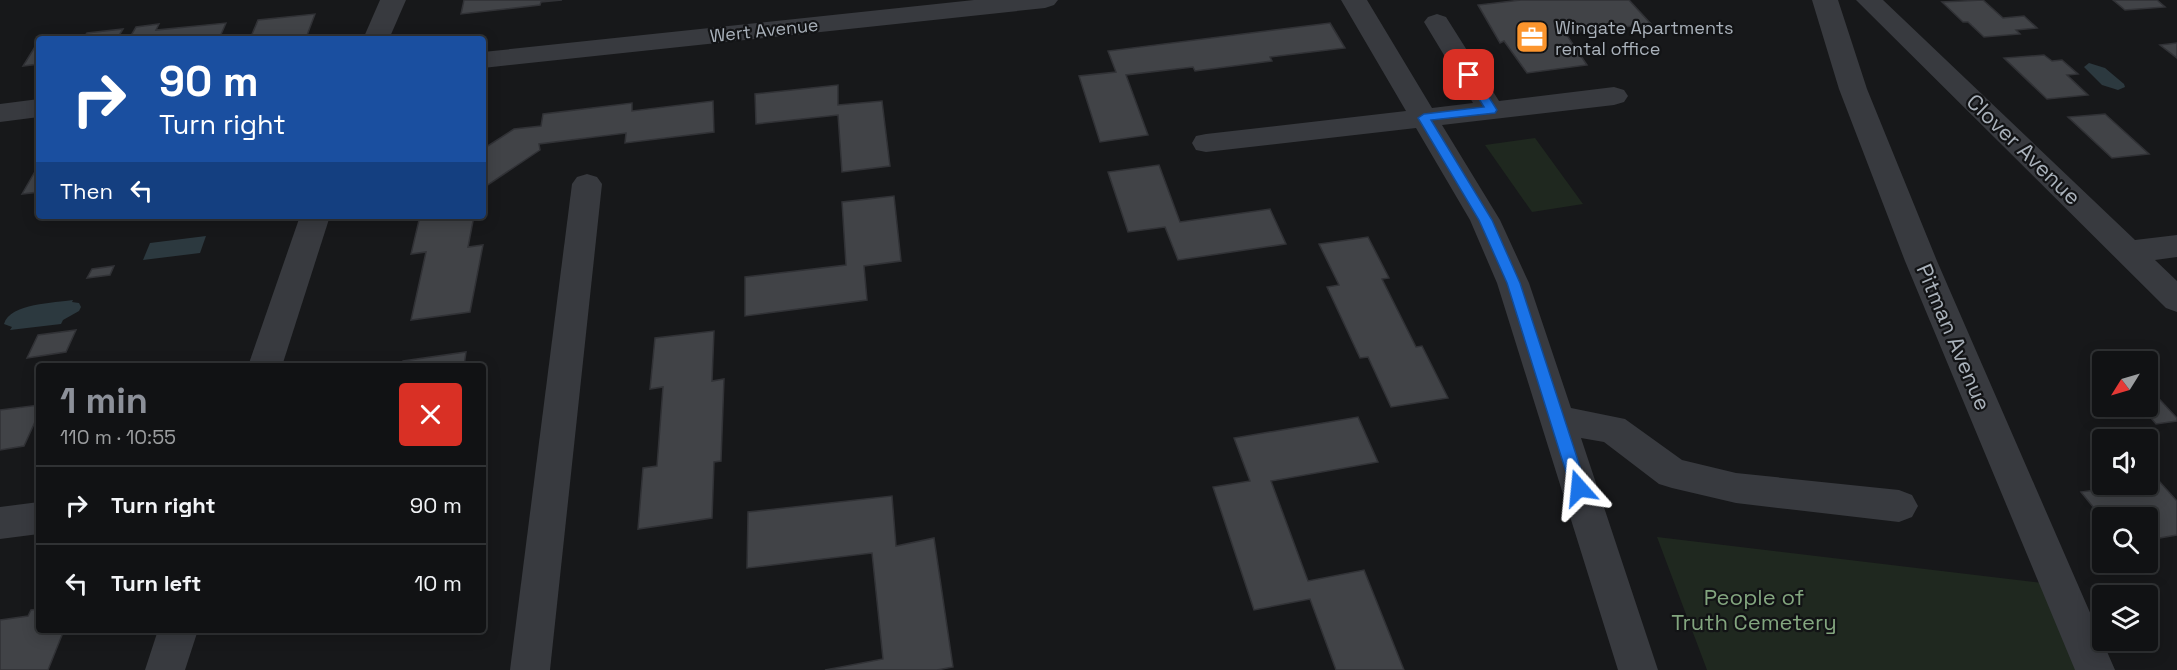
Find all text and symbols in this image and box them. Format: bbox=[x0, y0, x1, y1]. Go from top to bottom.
street label: Wert Avenue bbox=[709, 13, 819, 47]
place label: Wingate Apartments rental office bbox=[1555, 16, 1734, 60]
office icon: Wingate Apartments rental office bbox=[1514, 19, 1550, 55]
pin bbox=[1443, 49, 1494, 100]
text: 90 m bbox=[159, 55, 259, 108]
icon: arrive bbox=[1452, 58, 1485, 91]
icon: right bbox=[60, 60, 138, 138]
street label: Clover Avenue bbox=[1961, 87, 2087, 211]
text: Turn right bbox=[159, 107, 286, 142]
icon: left bbox=[125, 174, 158, 207]
text: Then bbox=[60, 177, 113, 205]
street label: Pitman Avenue bbox=[1910, 259, 1998, 415]
north arrow bbox=[2092, 351, 2158, 417]
map controls bbox=[2092, 351, 2158, 651]
text: 1 min bbox=[60, 378, 148, 424]
button: close bbox=[399, 383, 462, 446]
text: 110 m · 10:55 bbox=[60, 424, 176, 450]
button: sound bbox=[2092, 429, 2158, 495]
position arrow bbox=[1547, 456, 1611, 520]
icon: right bbox=[60, 489, 93, 522]
text: Turn right bbox=[111, 491, 216, 519]
text: 90 m bbox=[410, 491, 462, 519]
button: search bbox=[2092, 507, 2158, 573]
icon: left bbox=[60, 567, 93, 600]
text: Turn left bbox=[111, 569, 201, 597]
text: 10 m bbox=[414, 569, 462, 597]
park label: People of Truth Cemetery bbox=[1671, 583, 1837, 636]
button: layers bbox=[2092, 585, 2158, 651]

